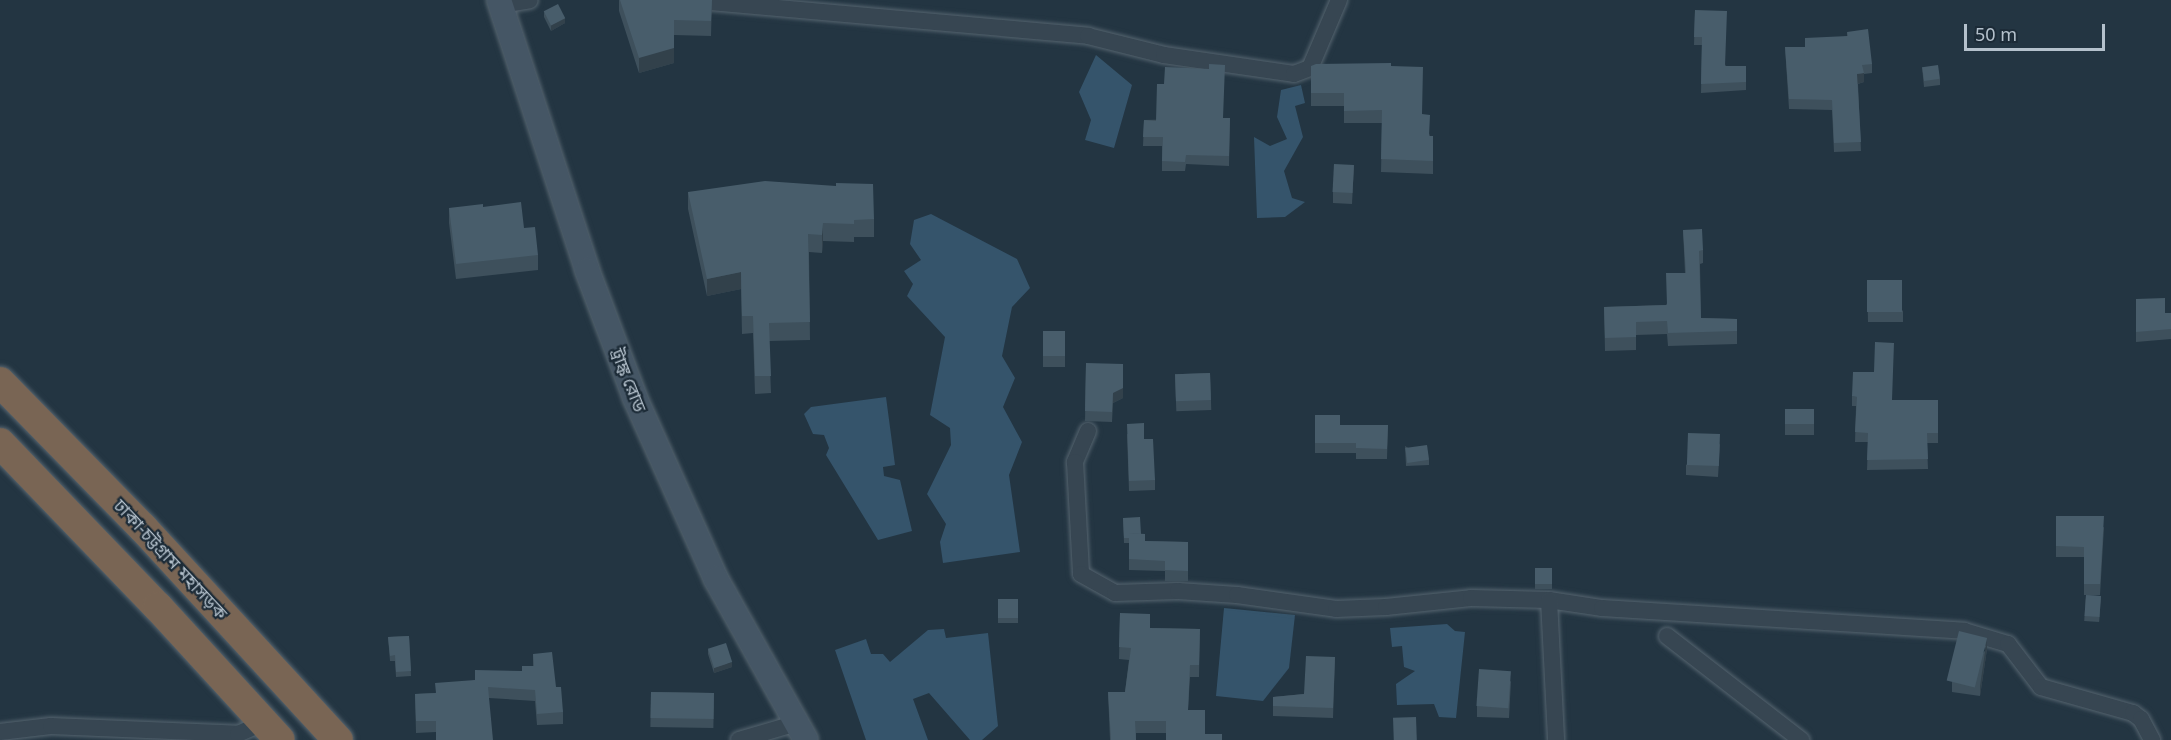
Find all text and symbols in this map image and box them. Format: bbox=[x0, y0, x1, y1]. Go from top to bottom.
scale bar bbox=[1967, 12, 2108, 50]
text: 50 m bbox=[1975, 22, 2017, 46]
street label: ট্রাঙ্ক রোড bbox=[607, 345, 651, 415]
street label: ঢাকা-চট্টগ্রাম মহাসড়ক bbox=[110, 494, 232, 624]

